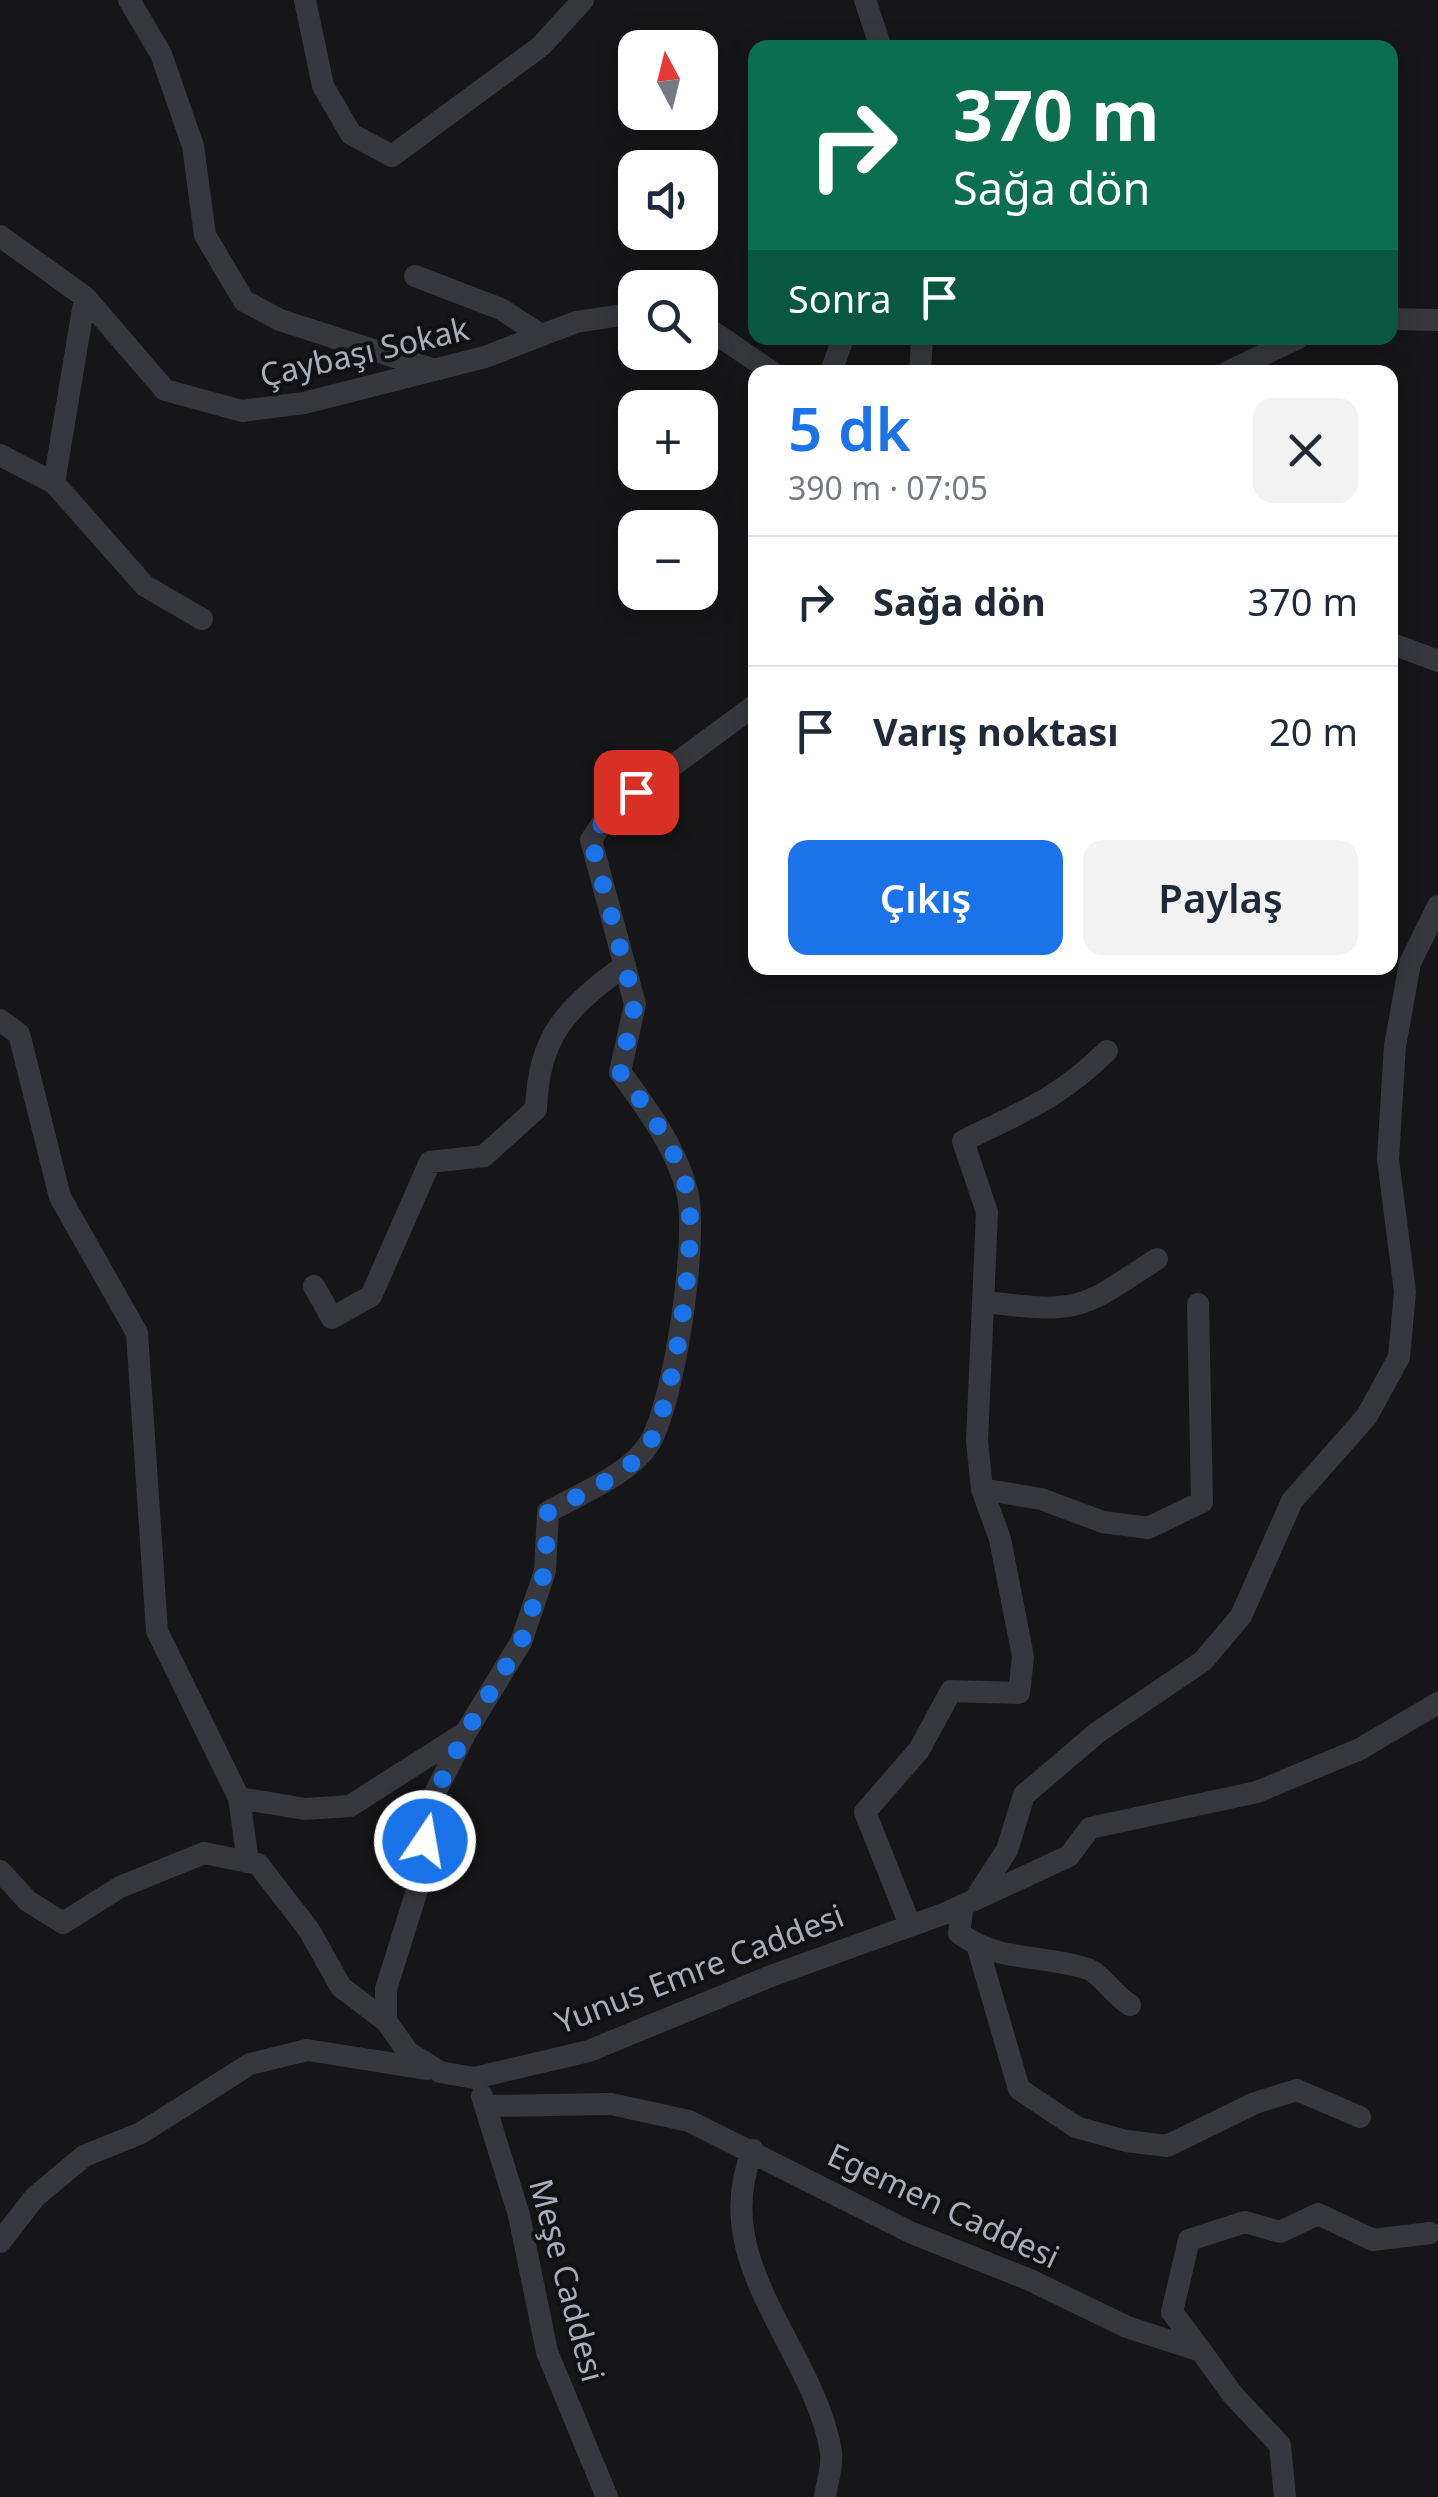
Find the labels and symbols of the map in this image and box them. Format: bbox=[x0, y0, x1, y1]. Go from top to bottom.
north arrow bbox=[618, 30, 718, 130]
street label: Çaybaşı Sokak bbox=[255, 306, 473, 396]
pin bbox=[594, 750, 679, 835]
position arrow bbox=[373, 1789, 477, 1893]
street label: Yunus Emre Caddesi bbox=[548, 1893, 850, 2043]
street label: Egemen Caddesi bbox=[821, 2133, 1067, 2277]
street label: Meşe Caddesi bbox=[520, 2174, 616, 2386]

